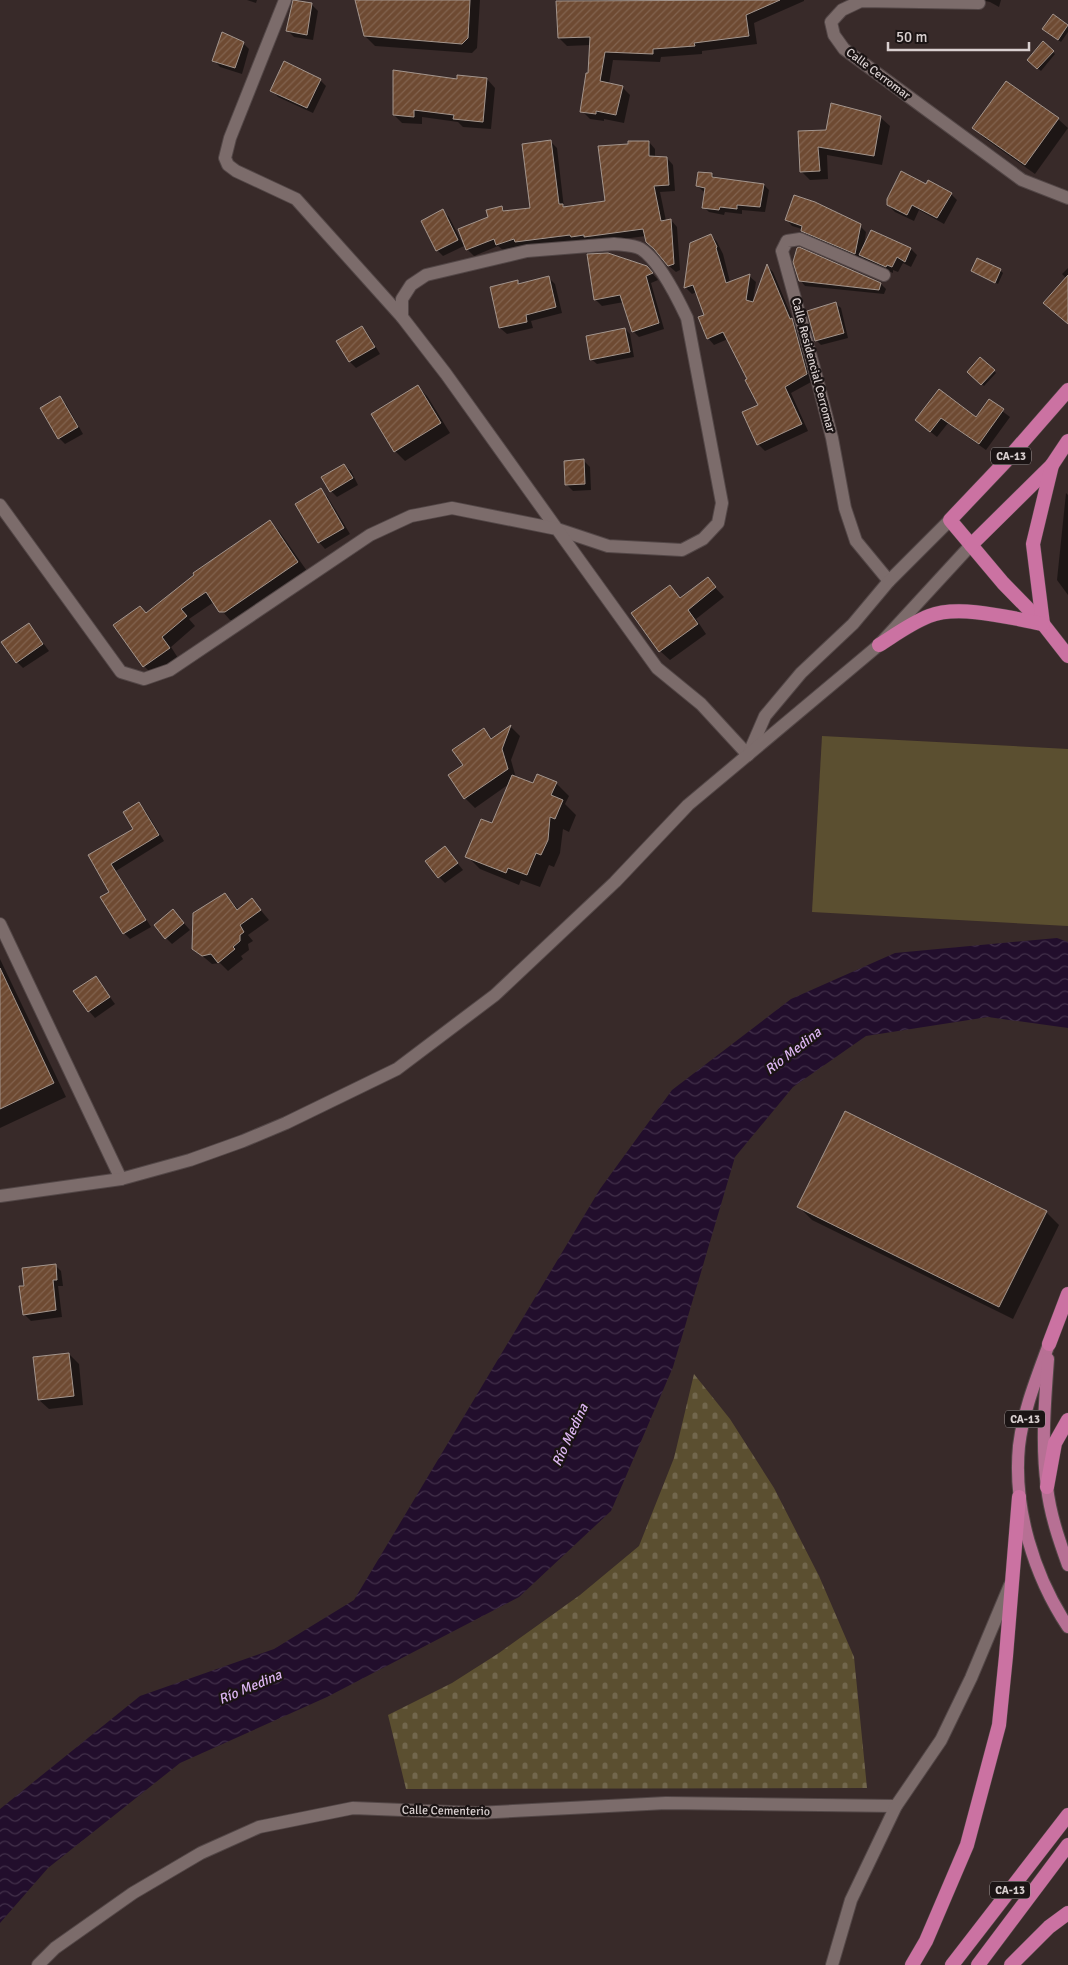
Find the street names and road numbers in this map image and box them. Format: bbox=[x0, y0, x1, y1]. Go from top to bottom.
street label: Calle Cerromar bbox=[843, 45, 914, 103]
street label: Calle Residencial Cerromar bbox=[788, 296, 838, 434]
road number: CA-13 bbox=[991, 448, 1031, 464]
road number: CA-13 bbox=[1005, 1410, 1045, 1428]
street label: Calle Cementerio bbox=[402, 1803, 490, 1819]
road number: CA-13 bbox=[990, 1882, 1030, 1898]

